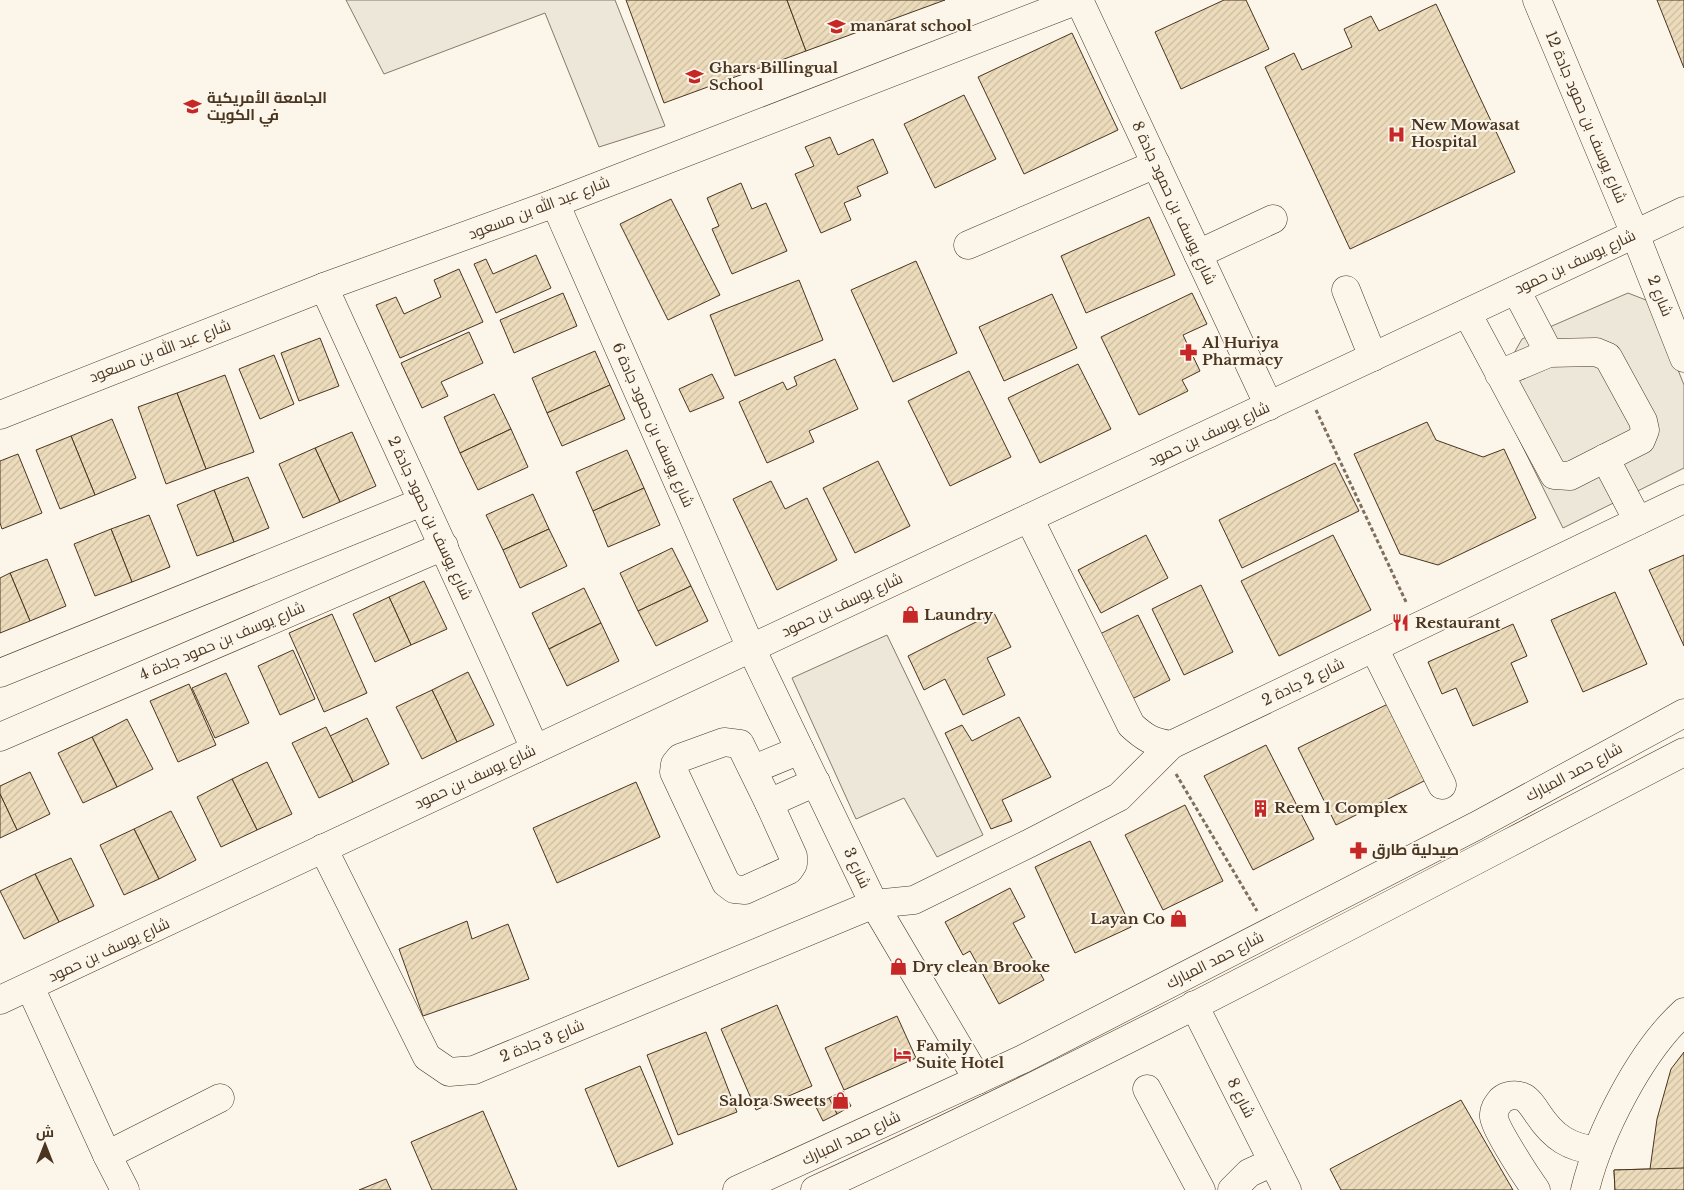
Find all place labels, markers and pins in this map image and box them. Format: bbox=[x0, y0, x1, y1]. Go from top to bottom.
school or university icon: manarat school bbox=[826, 16, 846, 36]
place label: manarat school bbox=[850, 16, 972, 35]
place label: Ghars Billingual School bbox=[709, 58, 839, 94]
school or university icon: Ghars Billingual School bbox=[685, 67, 705, 87]
place label: الجامعة الأمريكية في الكويت bbox=[207, 88, 327, 127]
school or university icon: الجامعة الأمريكية في الكويت bbox=[183, 97, 203, 117]
place label: New Mowasat Hospital bbox=[1411, 115, 1520, 151]
hospital icon: New Mowasat Hospital bbox=[1387, 124, 1407, 144]
place label: Al Huriya Pharmacy bbox=[1201, 333, 1283, 369]
pharmacy icon: Al Huriya Pharmacy bbox=[1178, 342, 1198, 362]
shop icon: Laundry bbox=[900, 605, 920, 625]
place label: Laundry bbox=[924, 605, 993, 624]
restaurant icon: Restaurant bbox=[1391, 613, 1411, 633]
place label: Restaurant bbox=[1415, 613, 1501, 632]
building icon: Reem 1 Complex bbox=[1250, 798, 1270, 818]
place label: Reem 1 Complex bbox=[1274, 798, 1408, 817]
pharmacy icon: صيدلية طارق bbox=[1348, 840, 1368, 860]
place label: صيدلية طارق bbox=[1372, 840, 1459, 859]
place label: Layan Co bbox=[1090, 909, 1165, 928]
shop icon: Layan Co bbox=[1169, 909, 1189, 929]
shop icon: Dry clean Brooke bbox=[888, 957, 908, 977]
place label: Dry clean Brooke bbox=[912, 957, 1050, 976]
place label: Family Suite Hotel bbox=[916, 1036, 1005, 1072]
hotel icon: Family Suite Hotel bbox=[892, 1045, 912, 1065]
place label: Salora Sweets bbox=[719, 1091, 826, 1110]
shop icon: Salora Sweets bbox=[830, 1091, 850, 1111]

